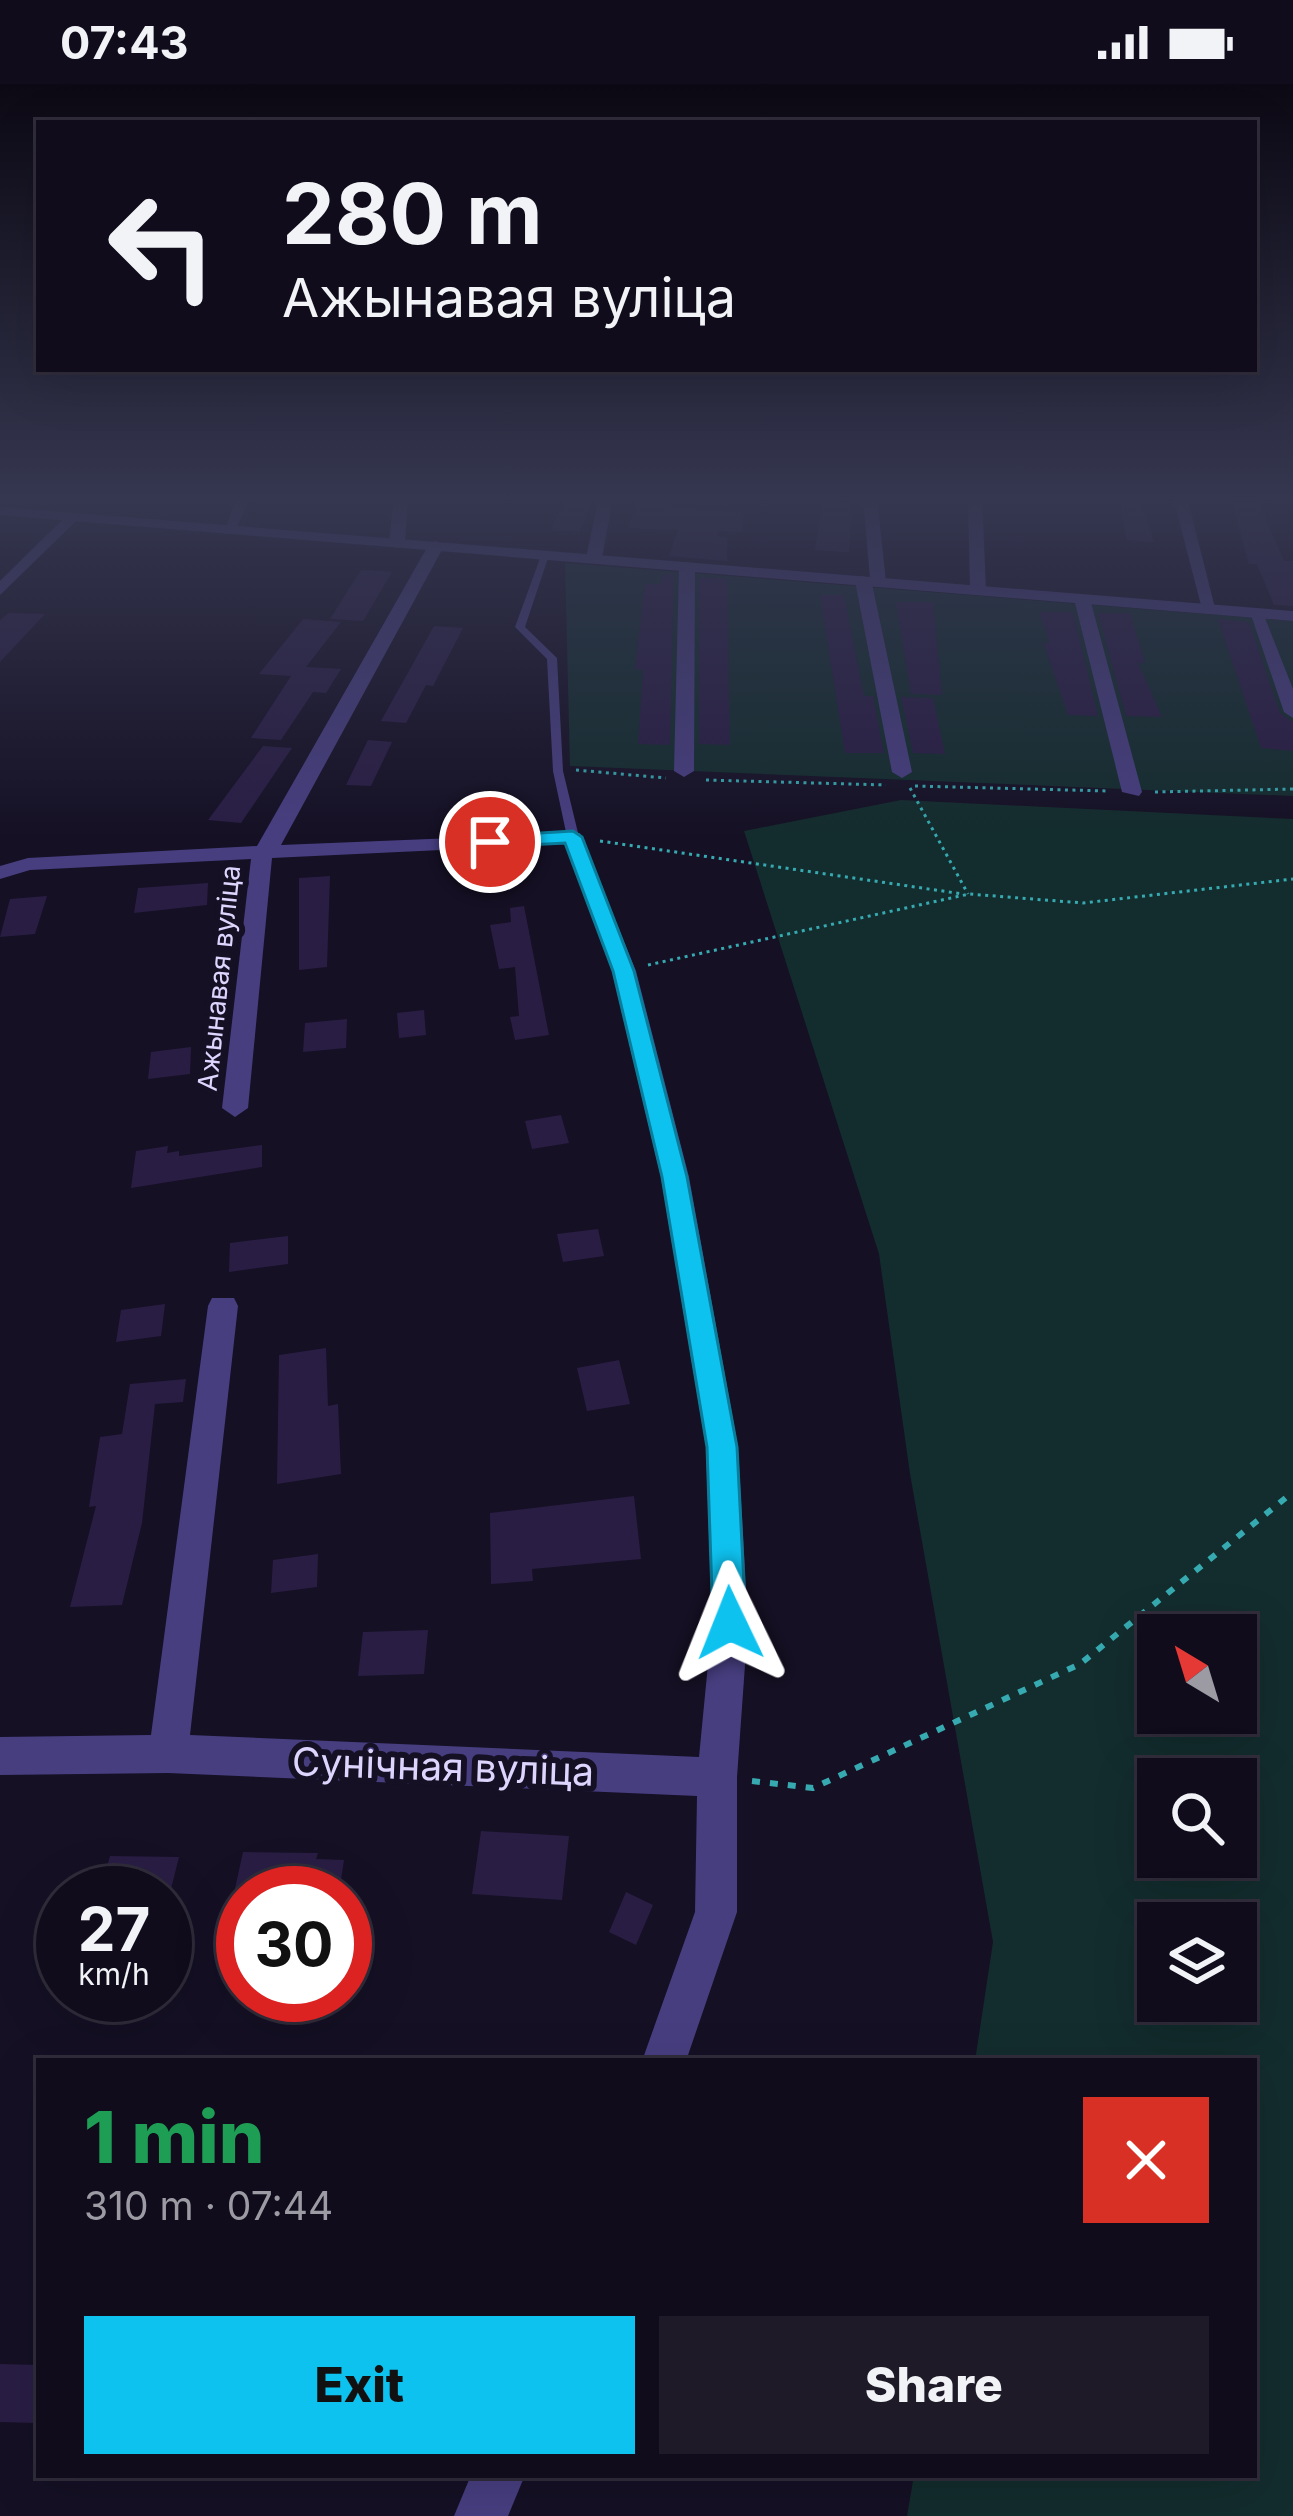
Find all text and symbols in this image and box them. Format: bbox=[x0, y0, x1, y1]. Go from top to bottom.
text: 07:43 bbox=[60, 15, 189, 70]
text: 280 m bbox=[282, 163, 543, 264]
icon: left bbox=[84, 168, 240, 324]
text: Ажынавая вуліца bbox=[282, 265, 736, 330]
pin bbox=[439, 791, 541, 893]
icon: arrive bbox=[457, 809, 523, 875]
street label: Ажынавая вуліца bbox=[191, 863, 247, 1093]
position arrow bbox=[667, 1560, 793, 1686]
north arrow bbox=[1137, 1614, 1257, 1734]
map controls bbox=[1137, 1614, 1257, 2022]
street label: Сунічная вуліца bbox=[291, 1737, 595, 1795]
button: search bbox=[1137, 1758, 1257, 1878]
speed limit sign: 30 bbox=[216, 1866, 372, 2022]
text: 27 bbox=[78, 1893, 150, 1965]
button: layers bbox=[1137, 1902, 1257, 2022]
text: km/h bbox=[78, 1956, 150, 1992]
text: 1 min bbox=[84, 2093, 264, 2180]
button: close bbox=[1083, 2097, 1209, 2223]
text: 310 m · 07:44 bbox=[84, 2182, 333, 2229]
button: Exit bbox=[84, 2316, 635, 2454]
button: Share bbox=[659, 2316, 1209, 2454]

